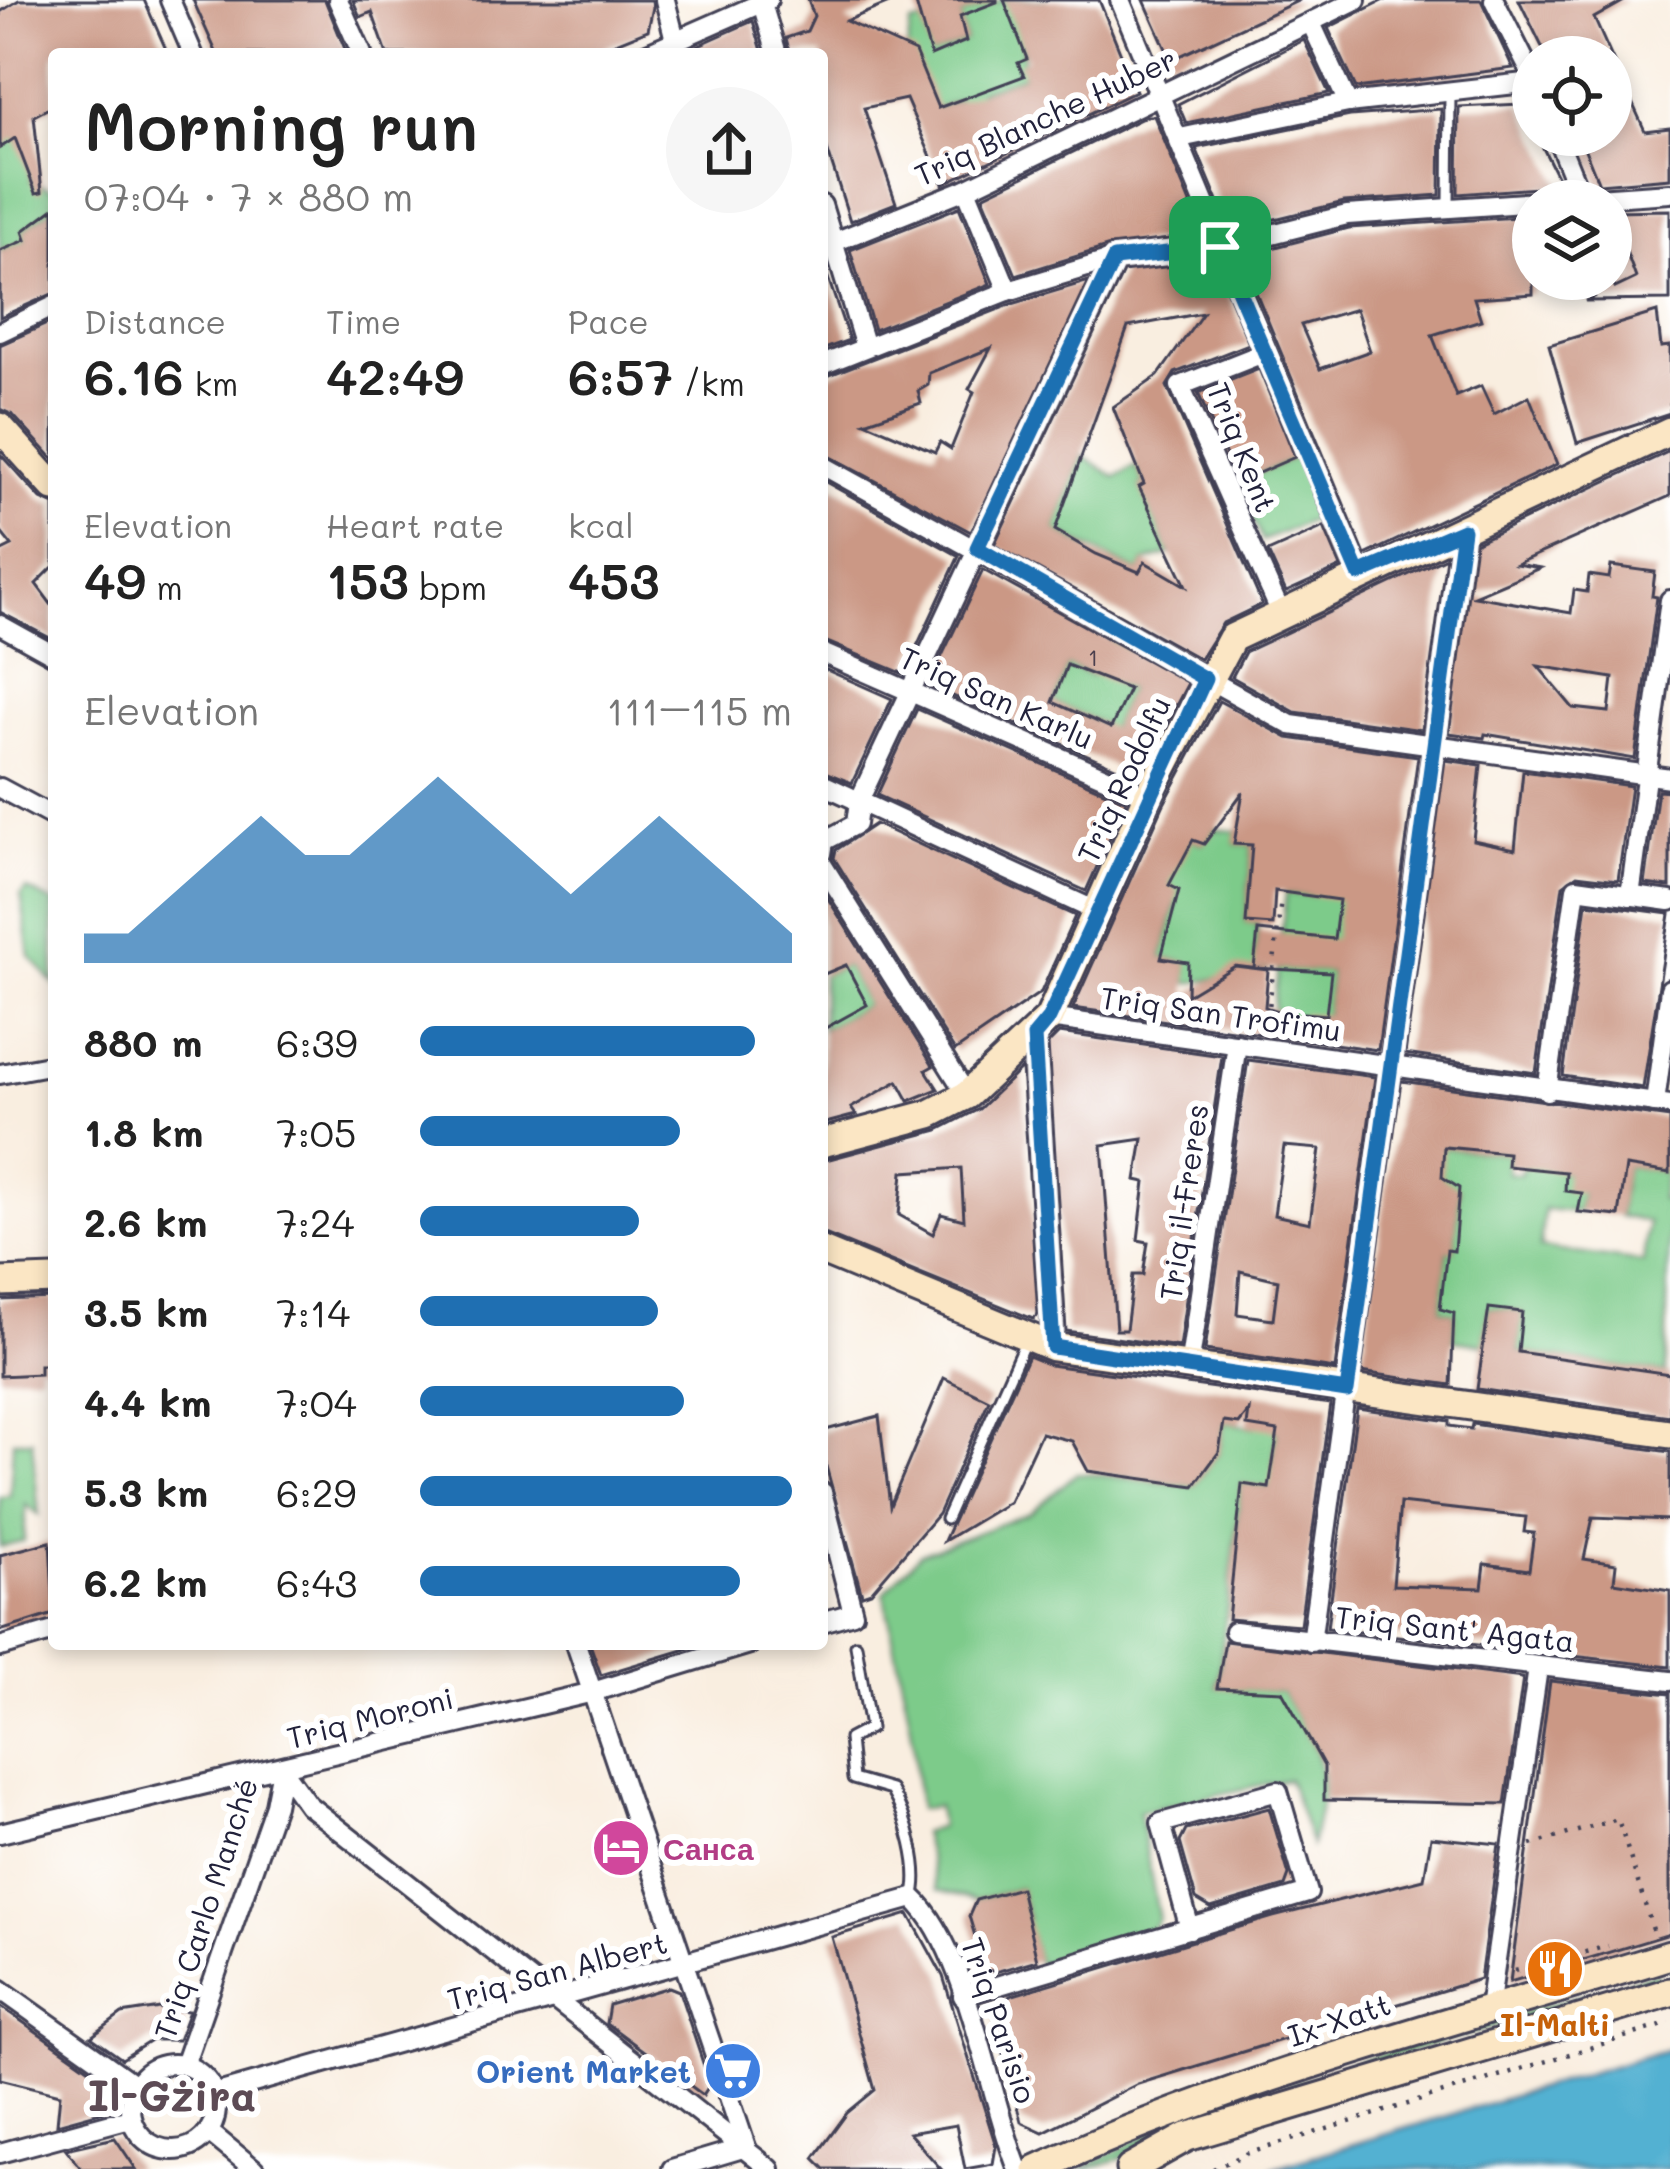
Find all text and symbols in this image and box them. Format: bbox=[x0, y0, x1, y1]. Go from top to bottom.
map controls bbox=[1512, 36, 1632, 300]
button: locate bbox=[1512, 36, 1632, 156]
street label: Triq Blanche Huber bbox=[908, 38, 1182, 194]
text: Morning run bbox=[84, 82, 478, 168]
button: share bbox=[666, 87, 792, 213]
text: 07:04 · 7 × 880 m bbox=[84, 170, 413, 221]
button: layers bbox=[1512, 180, 1632, 300]
pin bbox=[1169, 196, 1271, 298]
icon: arrive bbox=[1187, 214, 1253, 280]
text: Distance bbox=[84, 299, 226, 342]
text: Time bbox=[326, 299, 401, 342]
text: Pace bbox=[568, 299, 649, 342]
text: 6.16 bbox=[84, 342, 184, 409]
text: 42:49 bbox=[326, 342, 464, 409]
text: 6:57 bbox=[568, 342, 673, 409]
text: km bbox=[184, 361, 238, 404]
text: /km bbox=[673, 361, 745, 404]
street label: Triq Kent bbox=[1199, 376, 1287, 518]
text: Elevation bbox=[84, 503, 232, 546]
text: Heart rate bbox=[326, 503, 504, 546]
text: kcal bbox=[568, 503, 634, 546]
text: 49 bbox=[84, 546, 146, 613]
text: 153 bbox=[326, 546, 409, 613]
text: 453 bbox=[568, 546, 660, 613]
text: m bbox=[146, 565, 183, 608]
text: bpm bbox=[409, 565, 487, 608]
street label: Triq San Karlu bbox=[894, 637, 1100, 757]
house number: 1 bbox=[1088, 641, 1098, 672]
text: Elevation bbox=[84, 684, 259, 735]
text: 111–115 m bbox=[607, 684, 792, 735]
street label: Triq Rodolfu bbox=[1067, 689, 1179, 869]
street label: Triq San Trofimu bbox=[1098, 976, 1344, 1050]
text: 880 m bbox=[84, 1016, 202, 1067]
text: 6:39 bbox=[276, 1016, 358, 1067]
street label: Triq il-Freres bbox=[1149, 1101, 1217, 1303]
text: 1.8 km bbox=[84, 1106, 204, 1157]
text: 7:05 bbox=[276, 1106, 357, 1157]
text: 2.6 km bbox=[84, 1196, 207, 1247]
text: 7:24 bbox=[276, 1196, 354, 1247]
text: 3.5 km bbox=[84, 1286, 208, 1337]
text: 7:14 bbox=[276, 1286, 350, 1337]
text: 4.4 km bbox=[84, 1376, 212, 1427]
text: 7:04 bbox=[276, 1376, 357, 1427]
text: 5.3 km bbox=[84, 1466, 208, 1517]
text: 6:29 bbox=[276, 1466, 356, 1517]
text: 6.2 km bbox=[84, 1556, 207, 1607]
text: 6:43 bbox=[276, 1556, 357, 1607]
street label: Triq Sant' Agata bbox=[1333, 1596, 1577, 1660]
street label: Triq Moroni bbox=[283, 1677, 457, 1757]
street label: Triq Carlo Manché bbox=[144, 1772, 266, 2044]
hotel icon: Санса bbox=[590, 1817, 652, 1879]
place label: Санса bbox=[663, 1828, 754, 1868]
street label: Triq San Albert bbox=[443, 1921, 671, 2019]
street label: Triq Parisio bbox=[953, 1932, 1047, 2108]
restaurant icon: Il-Malti bbox=[1524, 1938, 1586, 2000]
street label: Ix-Xatt bbox=[1282, 1983, 1396, 2055]
place label: Il-Malti bbox=[1500, 2004, 1610, 2044]
supermarket icon: Orient Market bbox=[702, 2040, 764, 2102]
place label: Orient Market bbox=[476, 2051, 691, 2091]
district label: Il-Gżira bbox=[88, 2067, 256, 2122]

